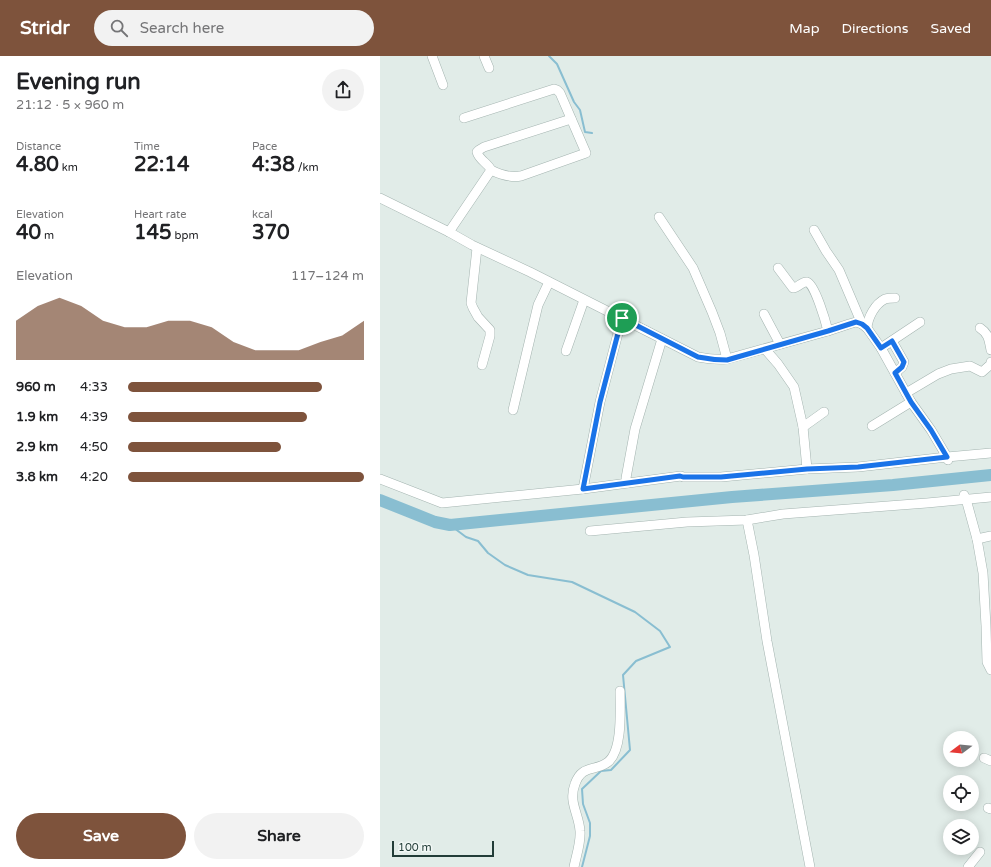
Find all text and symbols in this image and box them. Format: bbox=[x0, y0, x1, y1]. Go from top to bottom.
search box bbox=[94, 10, 374, 46]
text: Stridr bbox=[20, 17, 70, 39]
icon: search bbox=[108, 17, 130, 39]
text: Search here bbox=[140, 19, 224, 37]
text: Map bbox=[789, 20, 820, 37]
text: Directions bbox=[842, 20, 909, 37]
text: Saved bbox=[931, 20, 971, 37]
text: Evening run bbox=[16, 69, 141, 95]
button: share bbox=[322, 69, 364, 111]
text: 21:12 · 5 × 960 m bbox=[16, 97, 124, 113]
text: Distance bbox=[16, 140, 61, 153]
text: Time bbox=[134, 140, 160, 153]
text: Pace bbox=[252, 140, 277, 153]
text: 4.80 bbox=[16, 153, 59, 177]
text: 22:14 bbox=[134, 153, 189, 177]
text: 4:38 bbox=[252, 153, 295, 177]
text: km bbox=[59, 161, 78, 174]
text: /km bbox=[295, 161, 319, 174]
text: Elevation bbox=[16, 208, 64, 221]
text: Heart rate bbox=[134, 208, 186, 221]
text: kcal bbox=[252, 208, 273, 221]
text: 40 bbox=[16, 221, 41, 245]
text: 145 bbox=[134, 221, 172, 245]
text: 370 bbox=[252, 221, 290, 245]
text: m bbox=[41, 229, 54, 242]
text: bpm bbox=[172, 229, 199, 242]
text: Elevation bbox=[16, 268, 73, 284]
text: 117–124 m bbox=[291, 268, 364, 284]
pin bbox=[605, 301, 639, 335]
icon: arrive bbox=[611, 307, 633, 329]
text: 960 m bbox=[16, 379, 56, 395]
text: 4:33 bbox=[80, 379, 108, 395]
text: 1.9 km bbox=[16, 409, 58, 425]
text: 4:39 bbox=[80, 409, 108, 425]
text: 2.9 km bbox=[16, 439, 58, 455]
text: 4:50 bbox=[80, 439, 108, 455]
text: 3.8 km bbox=[16, 469, 58, 485]
text: 4:20 bbox=[80, 469, 108, 485]
north arrow bbox=[943, 731, 979, 767]
map controls bbox=[943, 731, 979, 855]
button: locate bbox=[943, 775, 979, 811]
button: Save bbox=[16, 813, 186, 859]
button: Share bbox=[194, 813, 364, 859]
button: layers bbox=[943, 819, 979, 855]
scale bar bbox=[392, 839, 494, 858]
text: 100 m bbox=[398, 841, 432, 854]

